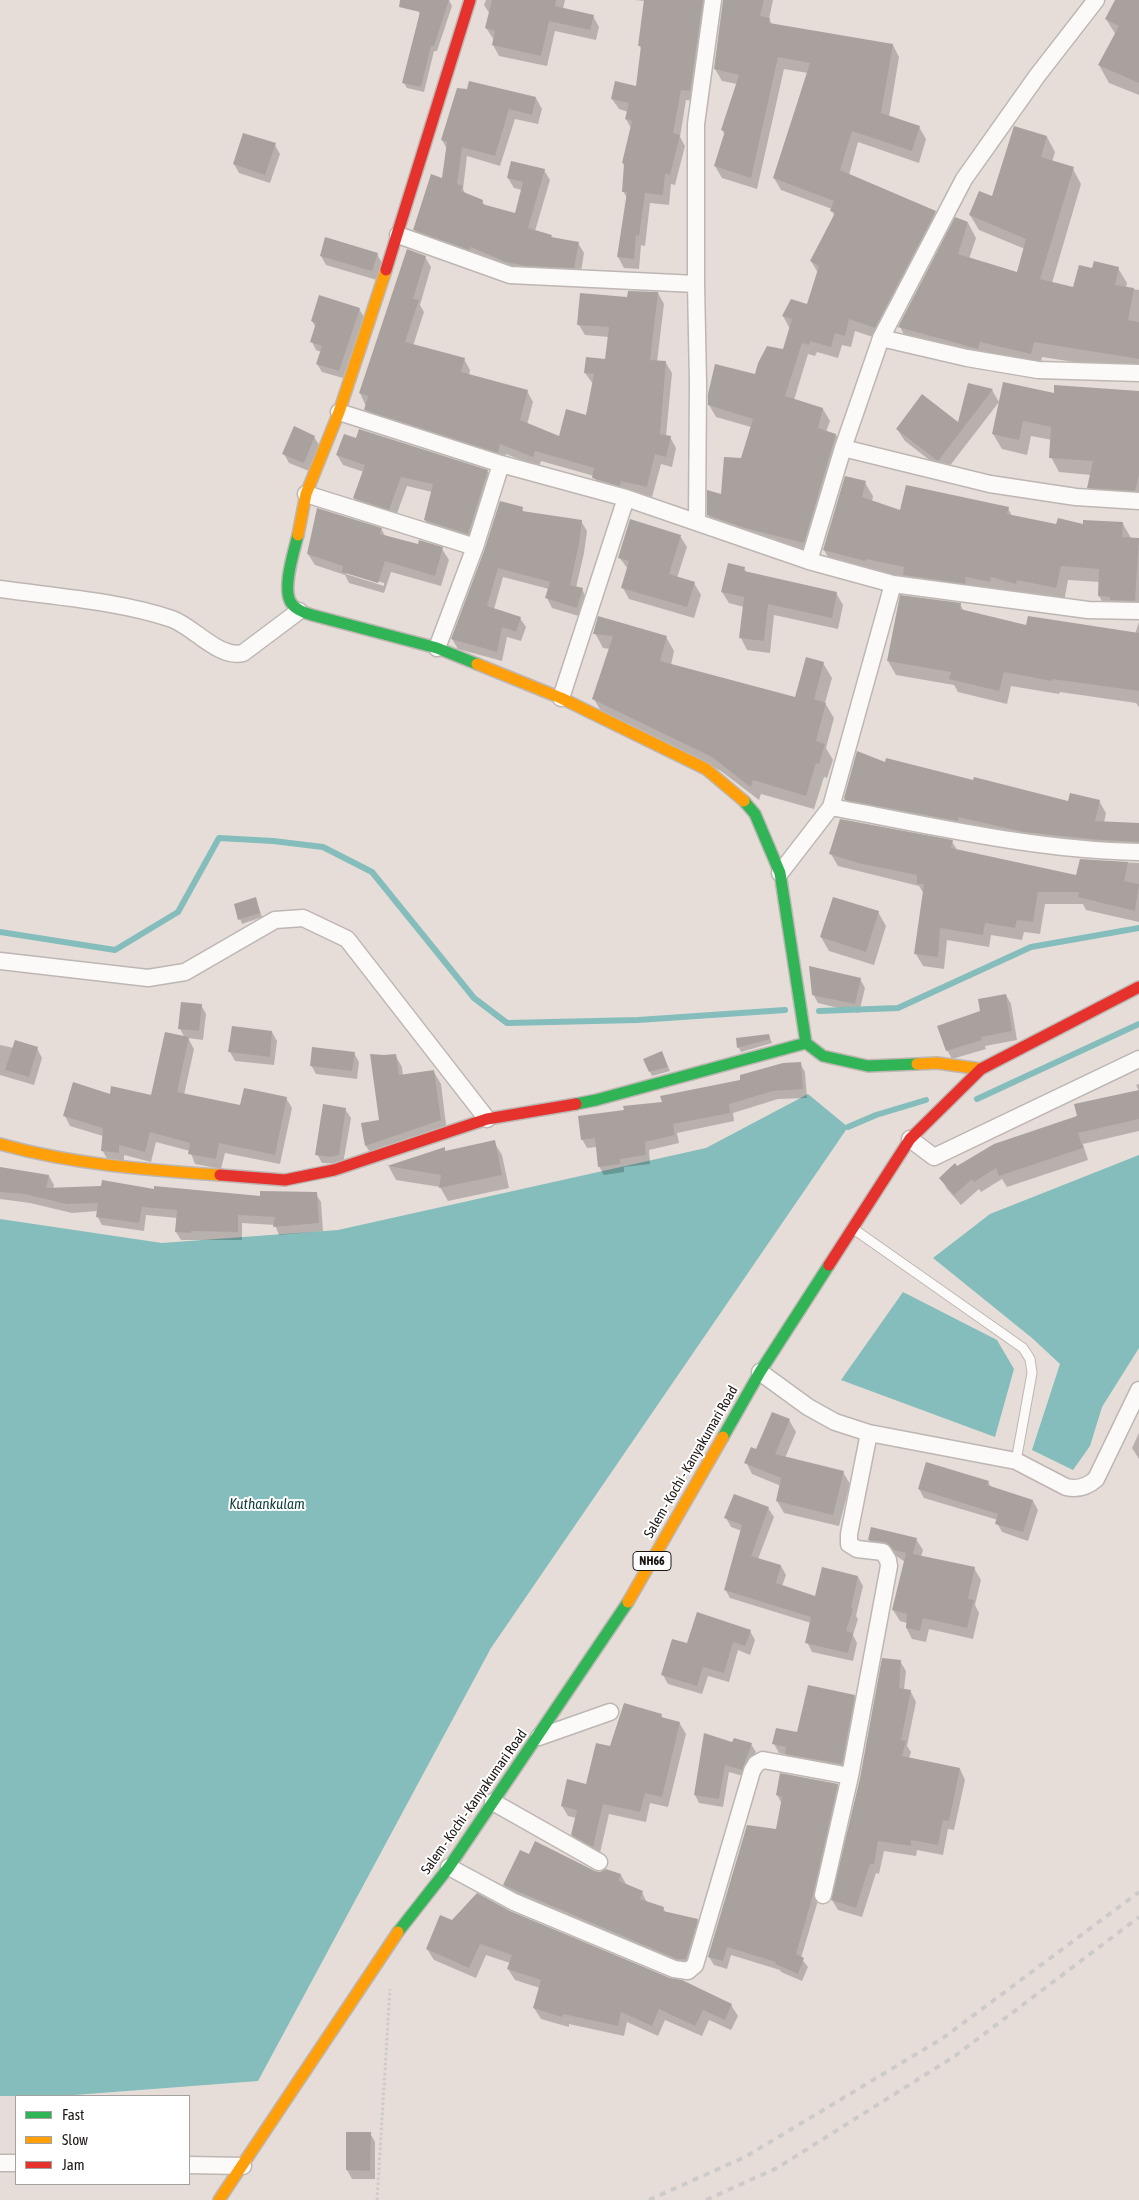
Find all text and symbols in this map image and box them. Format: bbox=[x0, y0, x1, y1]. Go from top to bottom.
street label: Salem - Kochi - Kanyakumari Road bbox=[640, 1383, 742, 1541]
water label: Kuthankulam bbox=[229, 1495, 305, 1513]
road number: NH66 bbox=[633, 1552, 671, 1570]
street label: Salem - Kochi - Kanyakumari Road bbox=[418, 1726, 530, 1878]
legend bbox=[15, 2095, 190, 2185]
text: Fast bbox=[62, 2106, 84, 2123]
text: Slow bbox=[62, 2131, 88, 2148]
text: Jam bbox=[62, 2156, 85, 2173]

